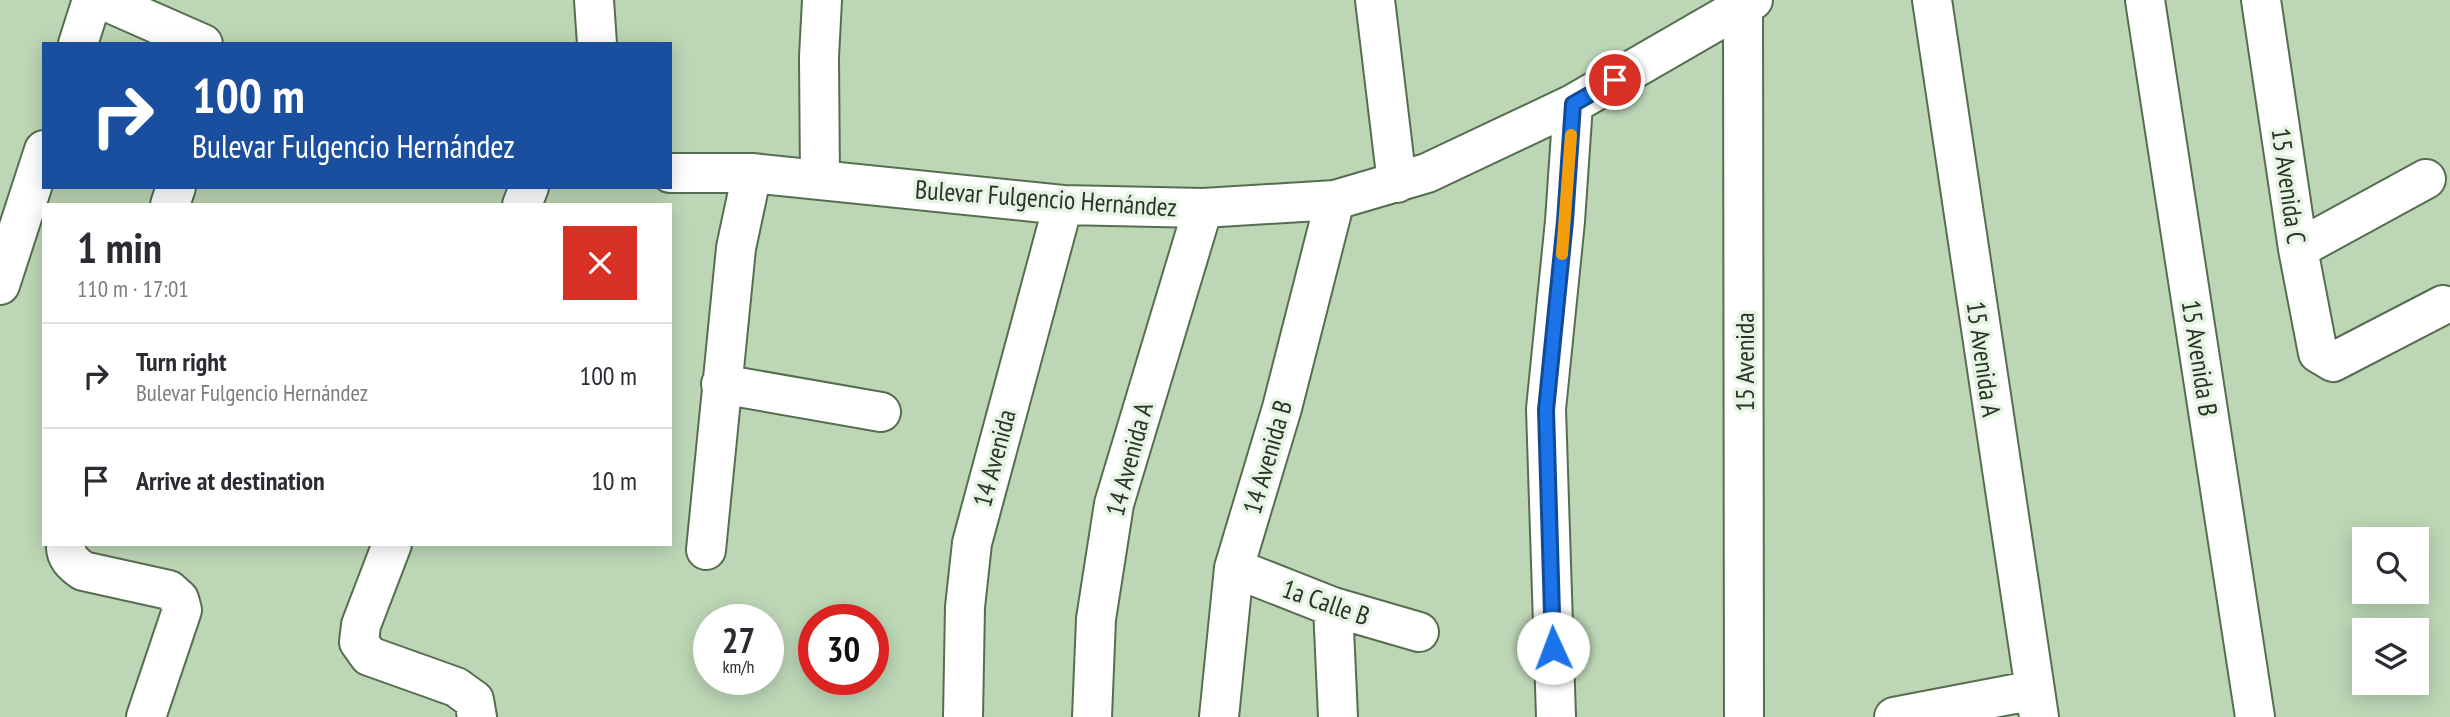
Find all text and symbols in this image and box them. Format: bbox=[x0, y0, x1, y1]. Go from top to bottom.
pin bbox=[1585, 50, 1645, 110]
icon: arrive bbox=[1596, 61, 1634, 99]
text: 100 m bbox=[192, 63, 305, 127]
icon: right bbox=[77, 70, 168, 161]
text: Bulevar Fulgencio Hernández bbox=[192, 125, 515, 167]
street label: 15 Avenida C bbox=[2265, 126, 2313, 246]
street label: Bulevar Fulgencio Hernández bbox=[914, 172, 1178, 224]
text: 1 min bbox=[77, 220, 162, 275]
button: close bbox=[563, 226, 637, 300]
text: 110 m · 17:01 bbox=[77, 274, 189, 303]
street label: 15 Avenida B bbox=[2175, 298, 2225, 418]
street label: 15 Avenida A bbox=[1960, 299, 2009, 420]
street label: 15 Avenida bbox=[1728, 312, 1761, 412]
text: Turn right bbox=[136, 345, 227, 378]
icon: right bbox=[77, 357, 115, 395]
text: 100 m bbox=[579, 359, 637, 392]
text: Bulevar Fulgencio Hernández bbox=[136, 378, 368, 407]
street label: 14 Avenida B bbox=[1235, 396, 1299, 518]
street label: 14 Avenida A bbox=[1098, 398, 1160, 519]
street label: 14 Avenida bbox=[965, 406, 1023, 510]
icon: arrive bbox=[77, 462, 115, 500]
text: Arrive at destination bbox=[136, 464, 325, 497]
text: 10 m bbox=[591, 464, 637, 497]
map controls bbox=[2352, 527, 2429, 695]
button: search bbox=[2352, 527, 2429, 604]
street label: 1a Calle B bbox=[1278, 572, 1374, 632]
speed limit sign: 30 bbox=[798, 604, 889, 695]
position arrow bbox=[1516, 611, 1590, 685]
text: 27 bbox=[722, 617, 755, 663]
button: layers bbox=[2352, 618, 2429, 695]
text: km/h bbox=[723, 655, 754, 678]

